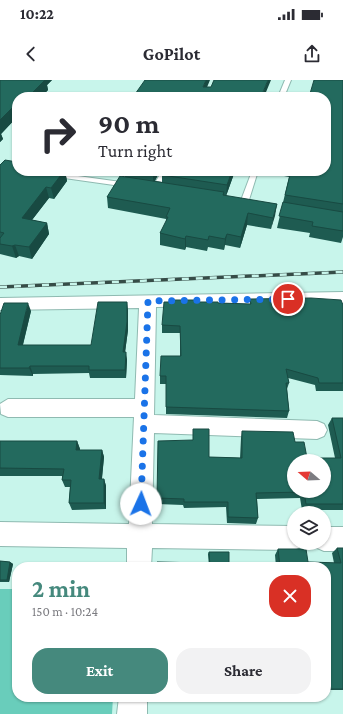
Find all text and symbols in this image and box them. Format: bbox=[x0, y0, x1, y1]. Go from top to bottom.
text: 10:22 bbox=[20, 6, 54, 22]
icon: back bbox=[20, 43, 42, 65]
icon: share bbox=[301, 43, 323, 65]
text: GoPilot bbox=[143, 44, 200, 64]
icon: right bbox=[32, 108, 84, 160]
text: 90 m bbox=[98, 108, 159, 139]
text: Turn right bbox=[98, 141, 172, 161]
pin bbox=[271, 282, 305, 316]
icon: arrive bbox=[277, 288, 299, 310]
north arrow bbox=[287, 454, 331, 498]
map controls bbox=[287, 454, 331, 550]
position arrow bbox=[120, 483, 162, 525]
button: layers bbox=[287, 506, 331, 550]
text: 2 min bbox=[32, 575, 90, 602]
button: close bbox=[269, 575, 311, 617]
text: 150 m · 10:24 bbox=[32, 604, 98, 619]
button: Exit bbox=[32, 648, 168, 694]
button: Share bbox=[176, 648, 311, 694]

